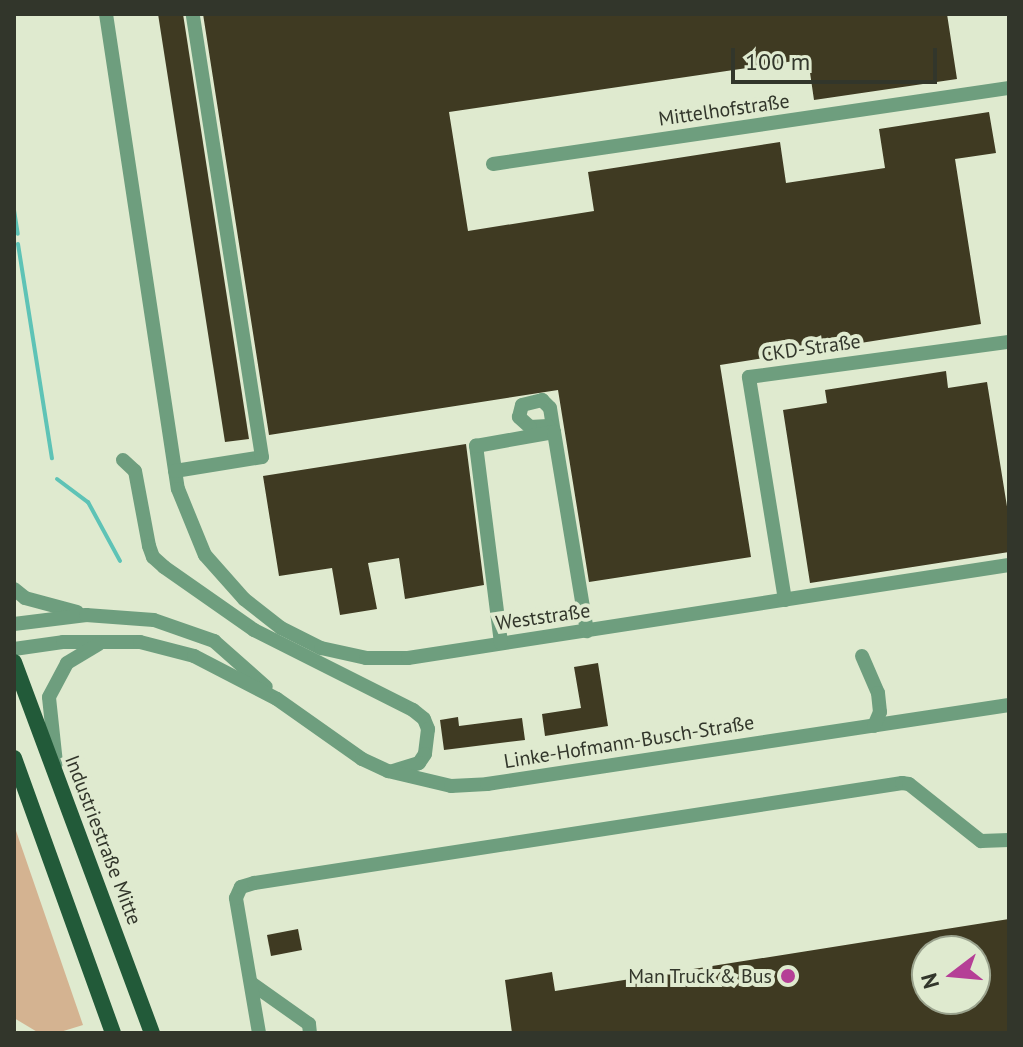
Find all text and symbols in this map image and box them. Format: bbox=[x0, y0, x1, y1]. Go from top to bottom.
scale bar bbox=[735, 32, 941, 82]
text: 100 m bbox=[745, 46, 810, 77]
street label: Mittelhofstraße bbox=[657, 89, 791, 131]
street label: CKD-Straße bbox=[760, 329, 862, 367]
street label: Weststraße bbox=[494, 599, 592, 635]
street label: Linke-Hofmann-Busch-Straße bbox=[502, 710, 756, 774]
street label: Industriestraße Mitte bbox=[60, 752, 146, 928]
north arrow bbox=[911, 935, 991, 1015]
place label: Man Truck & Bus bbox=[627, 964, 772, 988]
marker: Man Truck & Bus bbox=[779, 967, 797, 985]
text: N bbox=[914, 970, 945, 992]

